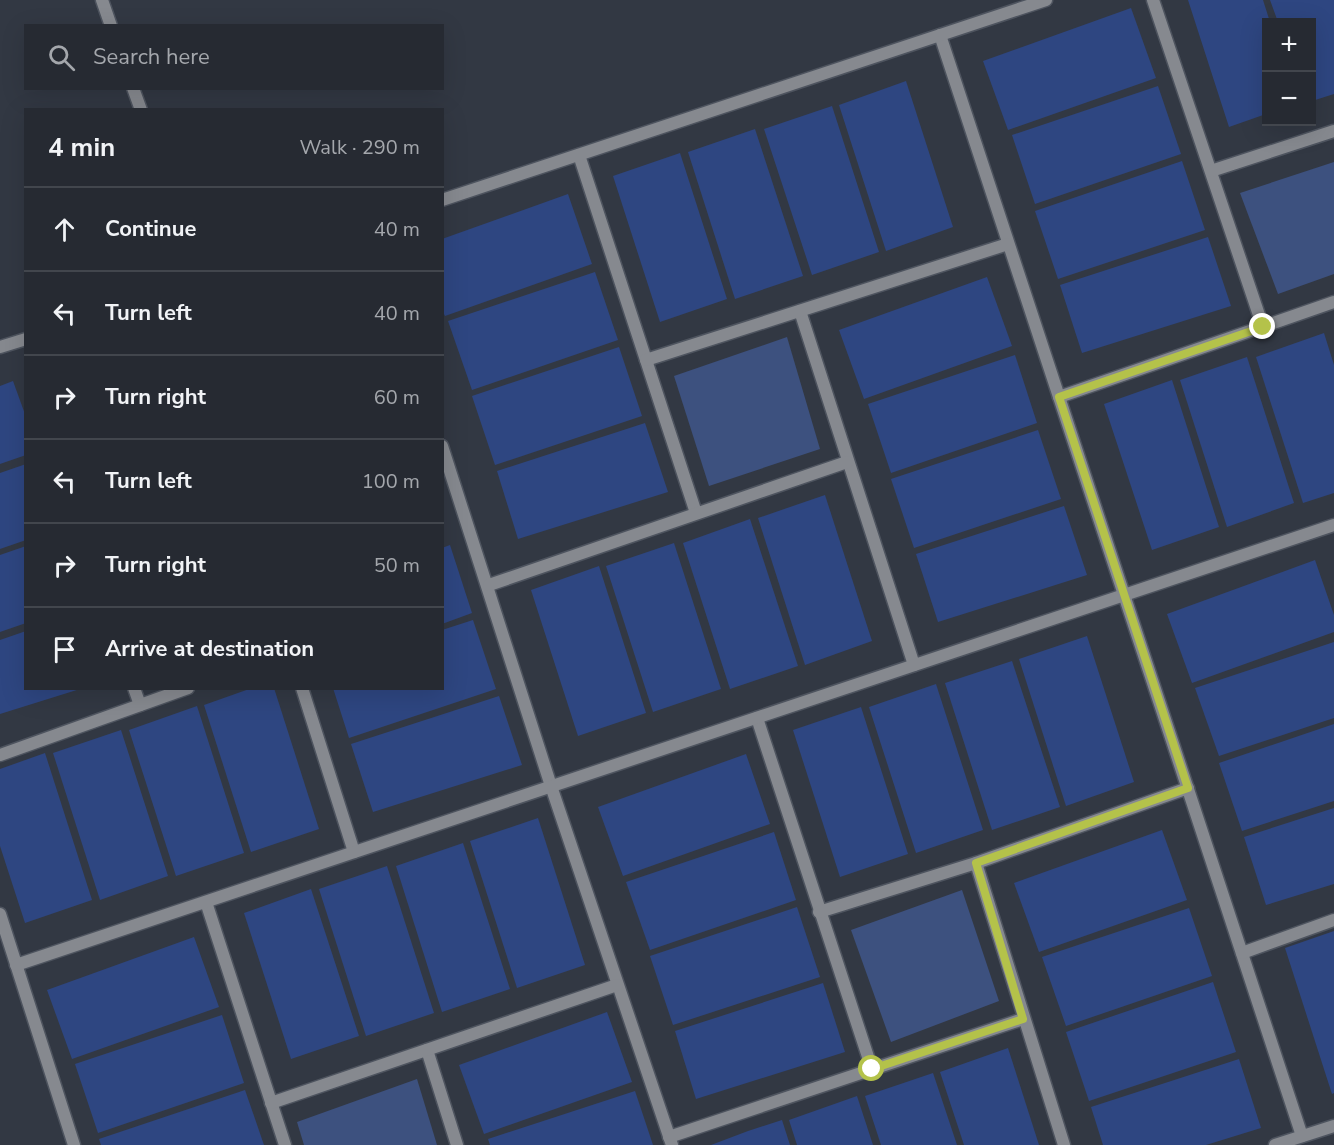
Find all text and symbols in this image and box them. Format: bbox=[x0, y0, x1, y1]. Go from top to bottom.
map controls bbox=[1262, 18, 1316, 126]
button: + bbox=[1262, 18, 1316, 72]
search box bbox=[24, 24, 444, 90]
icon: search bbox=[45, 41, 78, 74]
text: Search here bbox=[93, 42, 210, 72]
button: − bbox=[1262, 72, 1316, 126]
text: 4 min bbox=[48, 130, 115, 165]
text: Walk · 290 m bbox=[300, 134, 420, 161]
icon: ahead bbox=[48, 213, 81, 246]
text: Continue bbox=[105, 214, 196, 244]
text: 40 m bbox=[374, 216, 420, 243]
icon: left bbox=[48, 297, 81, 330]
text: Turn left bbox=[105, 298, 192, 328]
text: 40 m bbox=[374, 300, 420, 327]
route end bbox=[1249, 313, 1275, 339]
icon: right bbox=[48, 381, 81, 414]
text: Turn right bbox=[105, 382, 206, 412]
text: 60 m bbox=[374, 384, 420, 411]
icon: left bbox=[48, 465, 81, 498]
text: Turn left bbox=[105, 466, 192, 496]
text: 100 m bbox=[362, 468, 420, 495]
icon: right bbox=[48, 549, 81, 582]
text: Turn right bbox=[105, 550, 206, 580]
text: 50 m bbox=[374, 552, 420, 579]
icon: arrive bbox=[48, 633, 81, 666]
text: Arrive at destination bbox=[105, 634, 314, 664]
route start bbox=[858, 1055, 884, 1081]

